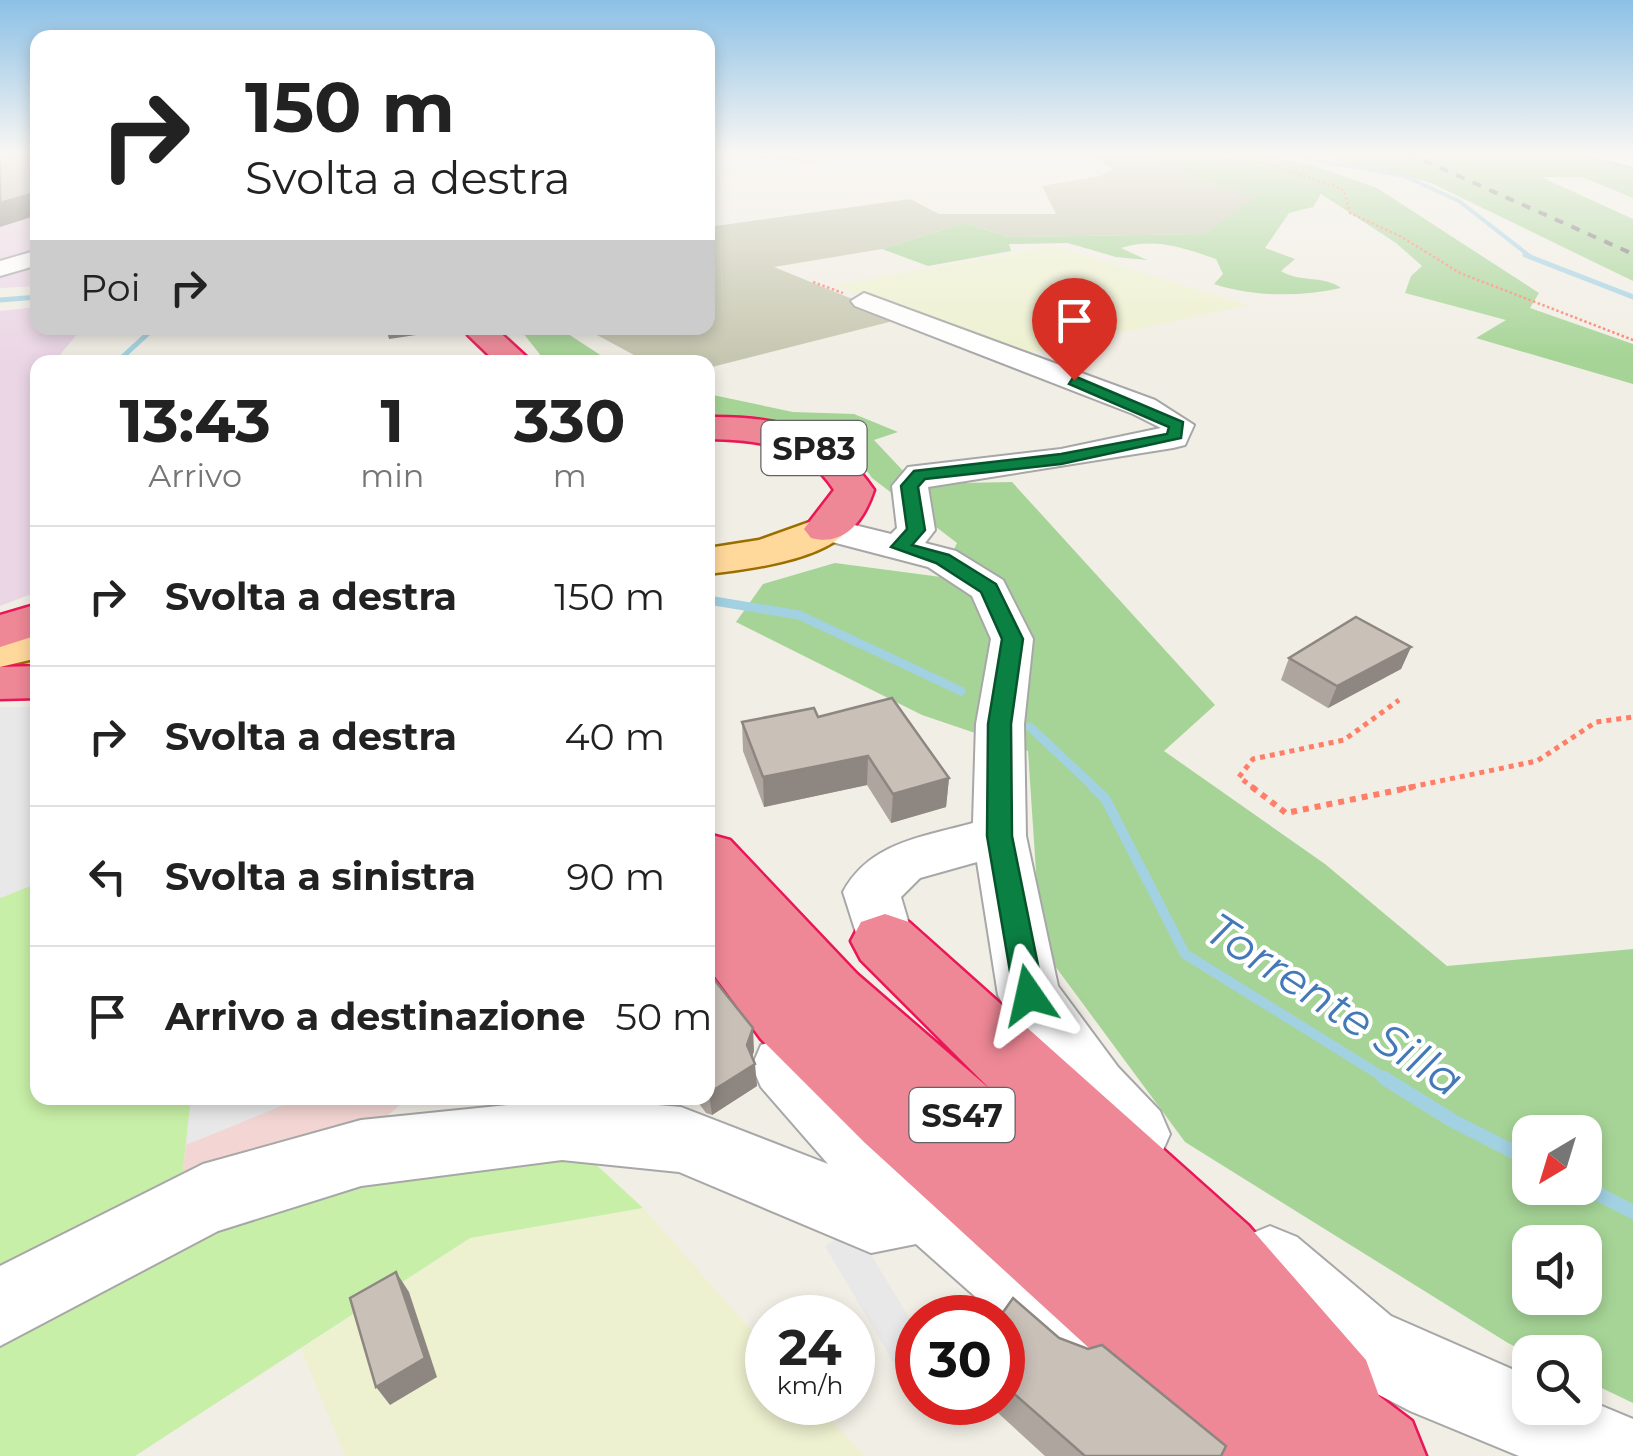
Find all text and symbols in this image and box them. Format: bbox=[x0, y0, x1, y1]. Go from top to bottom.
text: 150 m bbox=[245, 64, 455, 150]
icon: right bbox=[80, 70, 210, 200]
text: Svolta a destra bbox=[245, 150, 571, 205]
icon: right bbox=[161, 260, 216, 315]
text: Poi bbox=[80, 264, 141, 311]
pin bbox=[1032, 278, 1117, 381]
icon: arrive bbox=[1047, 293, 1102, 348]
text: 13:43 bbox=[120, 384, 271, 457]
text: 1 bbox=[381, 384, 404, 457]
text: 330 bbox=[514, 384, 625, 457]
road number: SP83 bbox=[762, 421, 866, 475]
text: Arrivo bbox=[148, 456, 242, 495]
text: min bbox=[360, 456, 424, 495]
text: m bbox=[553, 456, 587, 495]
icon: right bbox=[80, 569, 135, 624]
text: Svolta a destra bbox=[165, 573, 457, 620]
text: 150 m bbox=[554, 573, 665, 620]
icon: right bbox=[80, 709, 135, 764]
text: Svolta a destra bbox=[165, 713, 457, 760]
text: 40 m bbox=[564, 713, 665, 760]
icon: left bbox=[80, 849, 135, 904]
text: Svolta a sinistra bbox=[165, 853, 476, 900]
text: 90 m bbox=[566, 853, 665, 900]
water label: Torrente Silla bbox=[1196, 901, 1474, 1107]
position arrow bbox=[977, 943, 1081, 1047]
icon: arrive bbox=[80, 989, 135, 1044]
text: Arrivo a destinazione bbox=[165, 993, 586, 1040]
text: 50 m bbox=[616, 993, 712, 1040]
road number: SS47 bbox=[910, 1088, 1014, 1142]
north arrow bbox=[1512, 1115, 1602, 1205]
map controls bbox=[1512, 1115, 1602, 1425]
button: sound bbox=[1512, 1225, 1602, 1315]
speed limit sign: 30 bbox=[895, 1295, 1025, 1425]
text: 24 bbox=[778, 1317, 842, 1378]
button: search bbox=[1512, 1335, 1602, 1425]
text: km/h bbox=[777, 1370, 843, 1400]

